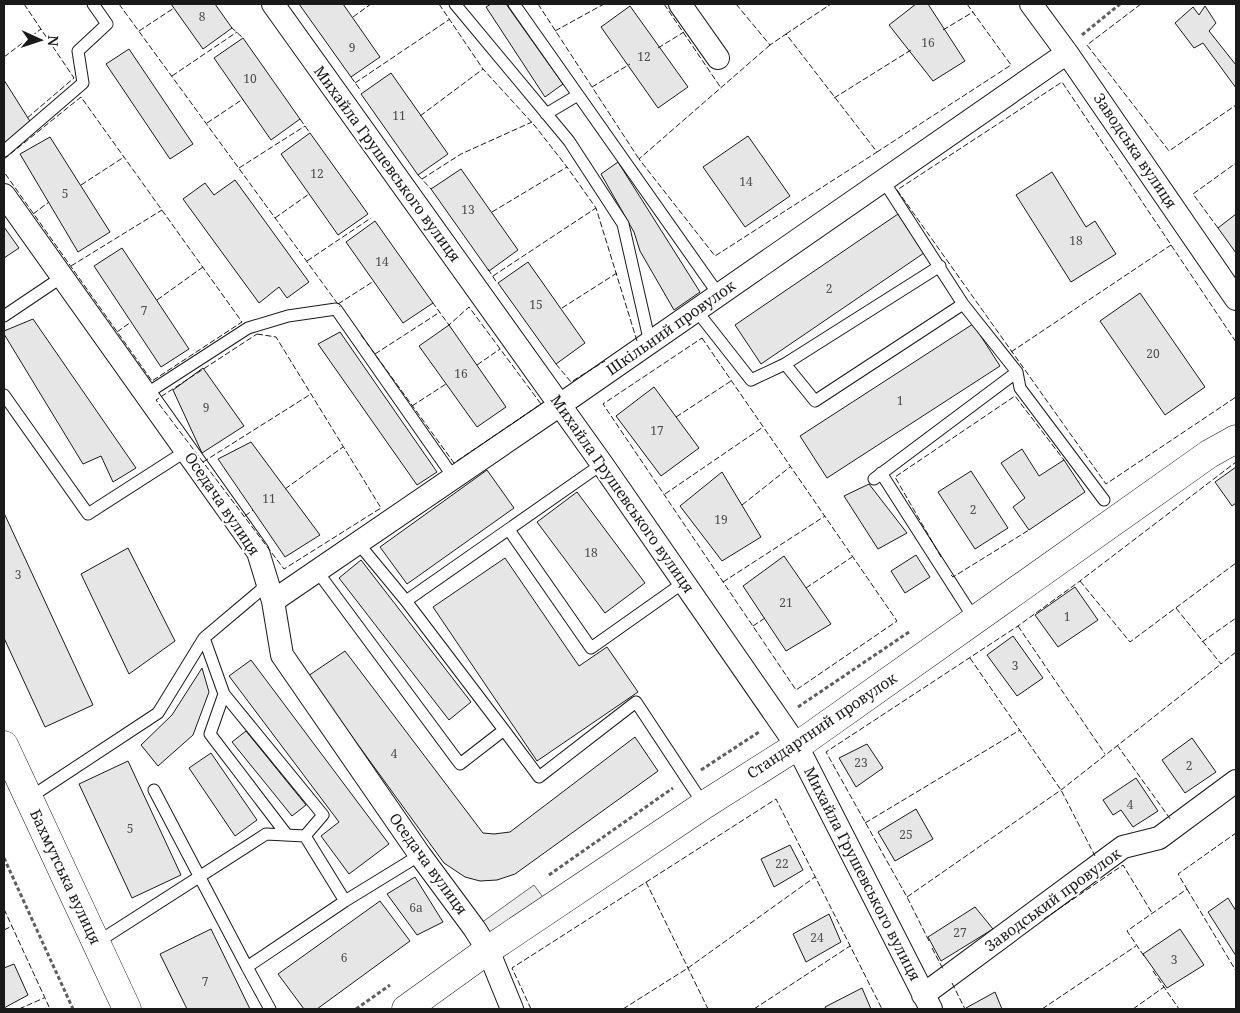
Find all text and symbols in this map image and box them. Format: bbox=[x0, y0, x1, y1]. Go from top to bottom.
house number: 8 bbox=[199, 8, 206, 25]
north arrow bbox=[15, 15, 65, 65]
house number: 16 bbox=[921, 34, 935, 51]
text: N bbox=[44, 35, 63, 47]
house number: 9 bbox=[349, 39, 355, 56]
house number: 12 bbox=[637, 48, 651, 65]
street label: Михайла Грушевського вулиця bbox=[310, 61, 466, 265]
house number: 10 bbox=[243, 70, 257, 87]
street label: Заводська вулиця bbox=[1090, 89, 1182, 212]
house number: 11 bbox=[392, 107, 406, 124]
house number: 12 bbox=[310, 165, 324, 182]
house number: 14 bbox=[739, 173, 753, 190]
house number: 5 bbox=[62, 185, 68, 202]
house number: 13 bbox=[461, 201, 475, 218]
house number: 18 bbox=[1069, 232, 1083, 249]
house number: 14 bbox=[375, 253, 389, 270]
street label: Шкільний провулок bbox=[602, 275, 739, 379]
house number: 2 bbox=[826, 280, 832, 297]
house number: 15 bbox=[529, 296, 543, 313]
house number: 7 bbox=[141, 302, 148, 319]
house number: 20 bbox=[1146, 345, 1160, 362]
house number: 16 bbox=[454, 365, 468, 382]
street label: Михайла Грушевського вулиця bbox=[546, 390, 699, 597]
house number: 1 bbox=[897, 392, 903, 409]
house number: 9 bbox=[203, 399, 209, 416]
house number: 17 bbox=[650, 422, 664, 439]
street label: Оседача вулиця bbox=[181, 448, 265, 559]
house number: 11 bbox=[262, 490, 276, 507]
house number: 2 bbox=[970, 501, 976, 518]
house number: 19 bbox=[714, 511, 728, 528]
house number: 18 bbox=[584, 544, 598, 561]
house number: 3 bbox=[15, 566, 22, 583]
house number: 21 bbox=[779, 594, 793, 611]
house number: 1 bbox=[1064, 608, 1070, 625]
house number: 3 bbox=[1012, 657, 1019, 674]
street label: Стандартний провулок bbox=[742, 667, 900, 783]
house number: 4 bbox=[391, 745, 398, 762]
house number: 23 bbox=[854, 754, 868, 771]
house number: 2 bbox=[1186, 757, 1192, 774]
street label: Михайла Грушевського вулиця bbox=[800, 763, 926, 984]
house number: 4 bbox=[1127, 796, 1134, 813]
street label: Бахмутська вулиця bbox=[26, 806, 106, 947]
street label: Оседача вулиця bbox=[385, 809, 472, 918]
house number: 5 bbox=[127, 820, 133, 837]
house number: 25 bbox=[899, 826, 913, 843]
street label: Заводський провулок bbox=[980, 843, 1125, 955]
house number: 22 bbox=[775, 855, 789, 872]
house number: 6а bbox=[409, 899, 423, 916]
house number: 27 bbox=[953, 924, 967, 941]
house number: 24 bbox=[810, 929, 824, 946]
house number: 6 bbox=[341, 949, 348, 966]
house number: 3 bbox=[1171, 951, 1178, 968]
house number: 7 bbox=[202, 973, 209, 990]

